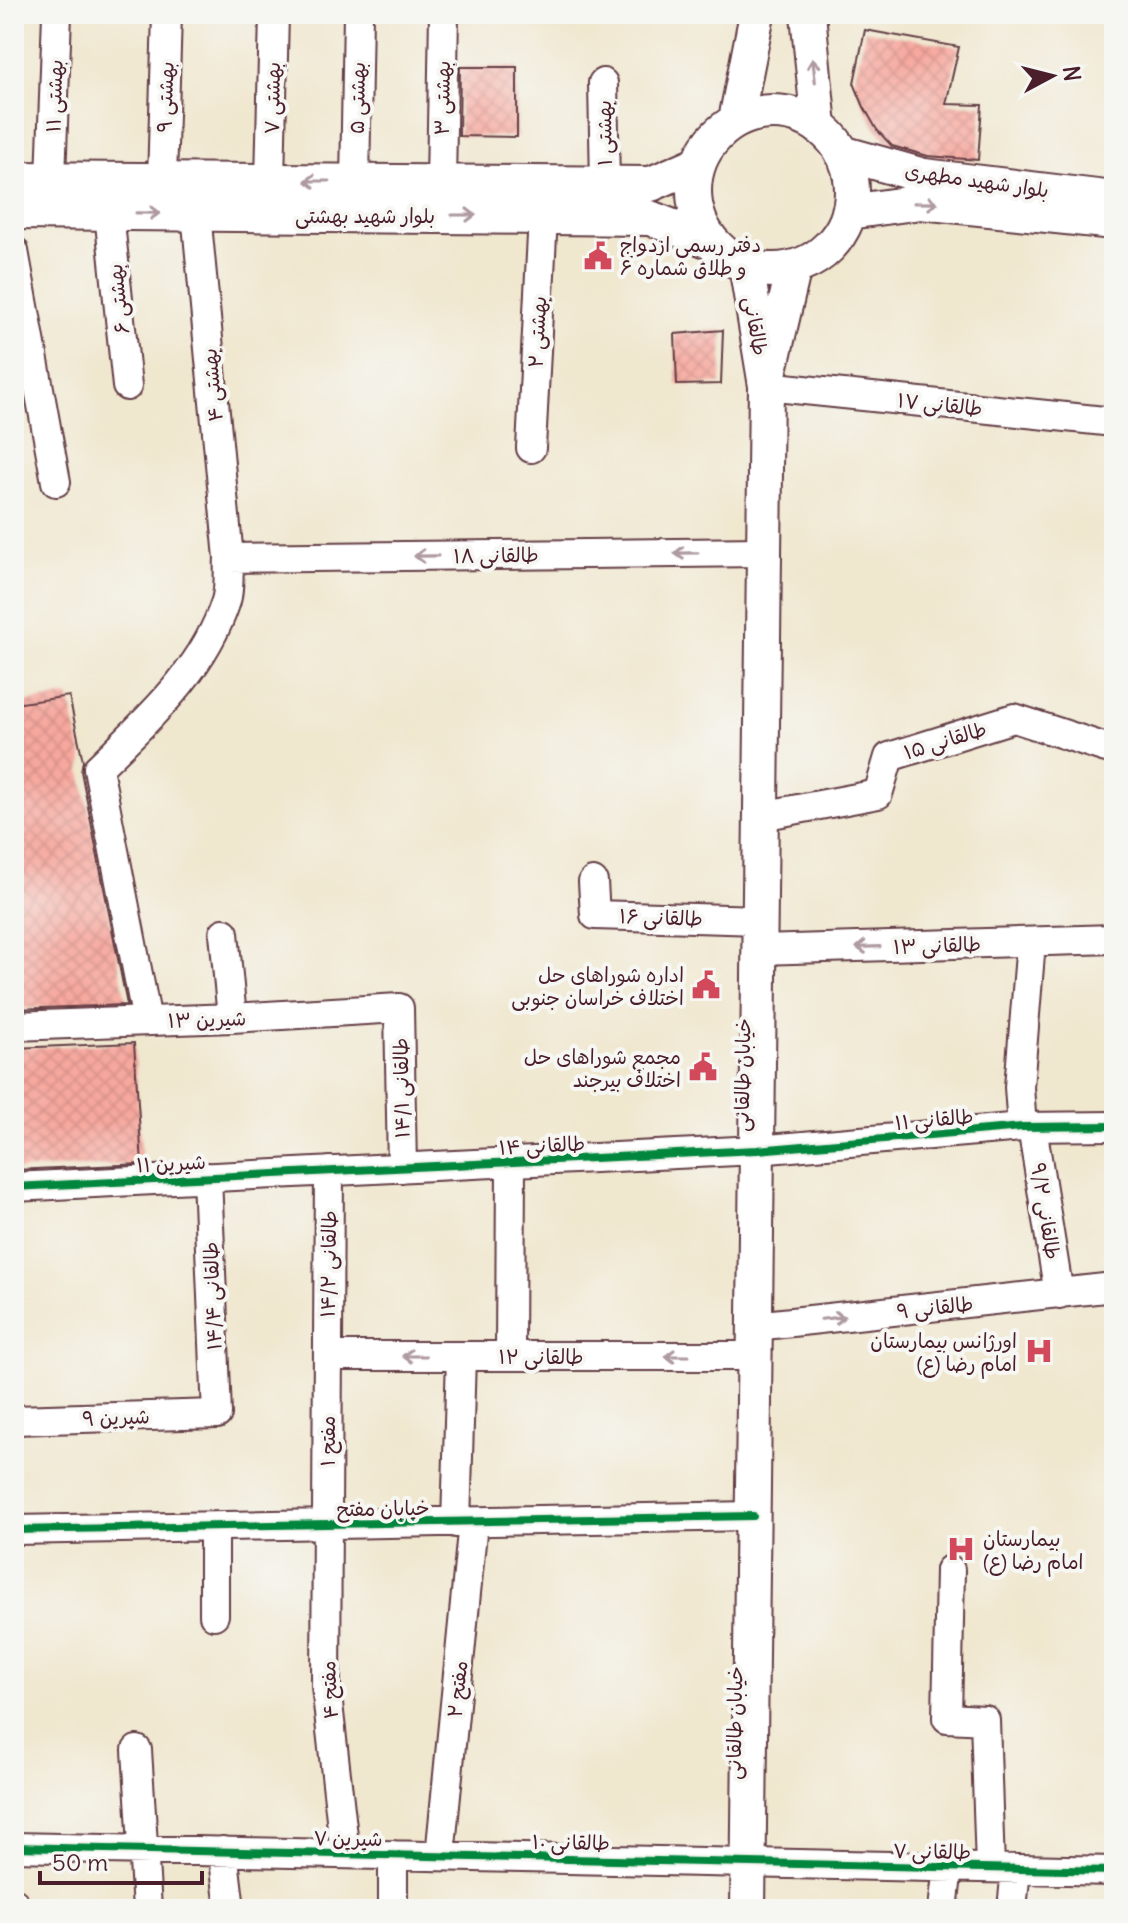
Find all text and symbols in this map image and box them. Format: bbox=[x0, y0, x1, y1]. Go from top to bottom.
north arrow bbox=[1012, 36, 1092, 116]
one-way arrow bbox=[806, 58, 821, 84]
street label: بهشتی ۱۱ bbox=[40, 59, 69, 133]
street label: بهشتی ۳ bbox=[429, 60, 456, 136]
street label: بهشتی ۹ bbox=[151, 61, 180, 133]
street label: بهشتی ۷ bbox=[259, 61, 286, 135]
street label: بهشتی ۵ bbox=[344, 62, 371, 134]
text: N bbox=[1057, 64, 1087, 83]
street label: بهشتی ۱ bbox=[591, 100, 618, 166]
street label: بلوار شهید مطهری bbox=[903, 158, 1051, 202]
one-way arrow bbox=[304, 174, 331, 189]
one-way arrow bbox=[912, 196, 939, 211]
street label: بلوار شهید بهشتی bbox=[295, 203, 435, 229]
one-way arrow bbox=[134, 205, 161, 221]
one-way arrow bbox=[450, 207, 477, 223]
place label: دفتر رسمی ازدواج و طلاق شماره ۶ bbox=[620, 232, 761, 280]
public building icon: دفتر رسمی ازدواج و طلاق شماره ۶ bbox=[583, 241, 613, 271]
street label: بهشتی ۶ bbox=[102, 262, 135, 335]
street label: بهشتی ۲ bbox=[523, 295, 552, 369]
street label: طالقانی bbox=[738, 295, 773, 358]
street label: بهشتی ۴ bbox=[196, 347, 229, 423]
street label: طالقانی ۱۷ bbox=[896, 387, 984, 422]
street label: طالقانی ۱۸ bbox=[453, 542, 539, 569]
one-way arrow bbox=[673, 545, 700, 561]
one-way arrow bbox=[413, 548, 440, 564]
street label: طالقانی ۱۵ bbox=[901, 716, 990, 765]
street label: طالقانی ۱۶ bbox=[619, 903, 703, 932]
street label: طالقانی ۱۳ bbox=[893, 931, 981, 960]
one-way arrow bbox=[855, 939, 882, 954]
place label: اداره شوراهای حل اختلاف خراسان جنوبی bbox=[511, 962, 684, 1012]
public building icon: اداره شوراهای حل اختلاف خراسان جنوبی bbox=[691, 970, 721, 1000]
street label: شیرین ۱۳ bbox=[167, 1005, 247, 1033]
street label: خیابان طالقانی bbox=[729, 1018, 756, 1132]
street label: طالقانی ۱۴/۱ bbox=[388, 1037, 415, 1139]
place label: مجمع شوراهای حل اختلاف بیرجند bbox=[524, 1044, 681, 1092]
public building icon: مجمع شوراهای حل اختلاف بیرجند bbox=[688, 1052, 718, 1082]
street label: طالقانی ۱۱ bbox=[894, 1103, 974, 1136]
street label: طالقانی ۱۴ bbox=[498, 1130, 586, 1161]
street label: شیرین ۱۱ bbox=[136, 1149, 206, 1177]
street label: طالقانی ۹/۲ bbox=[1025, 1161, 1066, 1261]
street label: طالقانی ۱۴/۲ bbox=[315, 1210, 342, 1318]
street label: طالقانی ۱۴/۴ bbox=[198, 1241, 227, 1351]
street label: طالقانی ۹ bbox=[896, 1291, 975, 1324]
one-way arrow bbox=[819, 1310, 846, 1325]
place label: اورژانس بیمارستان امام رضا (ع) bbox=[870, 1328, 1017, 1379]
hospital icon: اورژانس بیمارستان امام رضا (ع) bbox=[1024, 1336, 1054, 1366]
street label: طالقانی ۱۲ bbox=[499, 1344, 583, 1370]
one-way arrow bbox=[401, 1348, 428, 1364]
one-way arrow bbox=[664, 1348, 691, 1364]
street label: شیرین ۹ bbox=[82, 1403, 150, 1431]
street label: مفتح ۱ bbox=[315, 1416, 342, 1466]
street label: خیابان مفتح bbox=[336, 1495, 430, 1523]
place label: بیمارستان امام رضا (ع) bbox=[983, 1526, 1083, 1577]
hospital icon: بیمارستان امام رضا (ع) bbox=[946, 1534, 976, 1564]
street label: مفتح ۲ bbox=[442, 1659, 474, 1719]
street label: مفتح ۴ bbox=[315, 1660, 345, 1720]
street label: خیابان طالقانی bbox=[721, 1666, 748, 1780]
street label: شیرین ۷ bbox=[313, 1825, 383, 1851]
street label: طالقانی ۱۰ bbox=[532, 1829, 610, 1856]
scale bar bbox=[40, 1835, 202, 1885]
street label: طالقانی ۷ bbox=[893, 1838, 971, 1865]
text: 50 m bbox=[52, 1847, 108, 1877]

